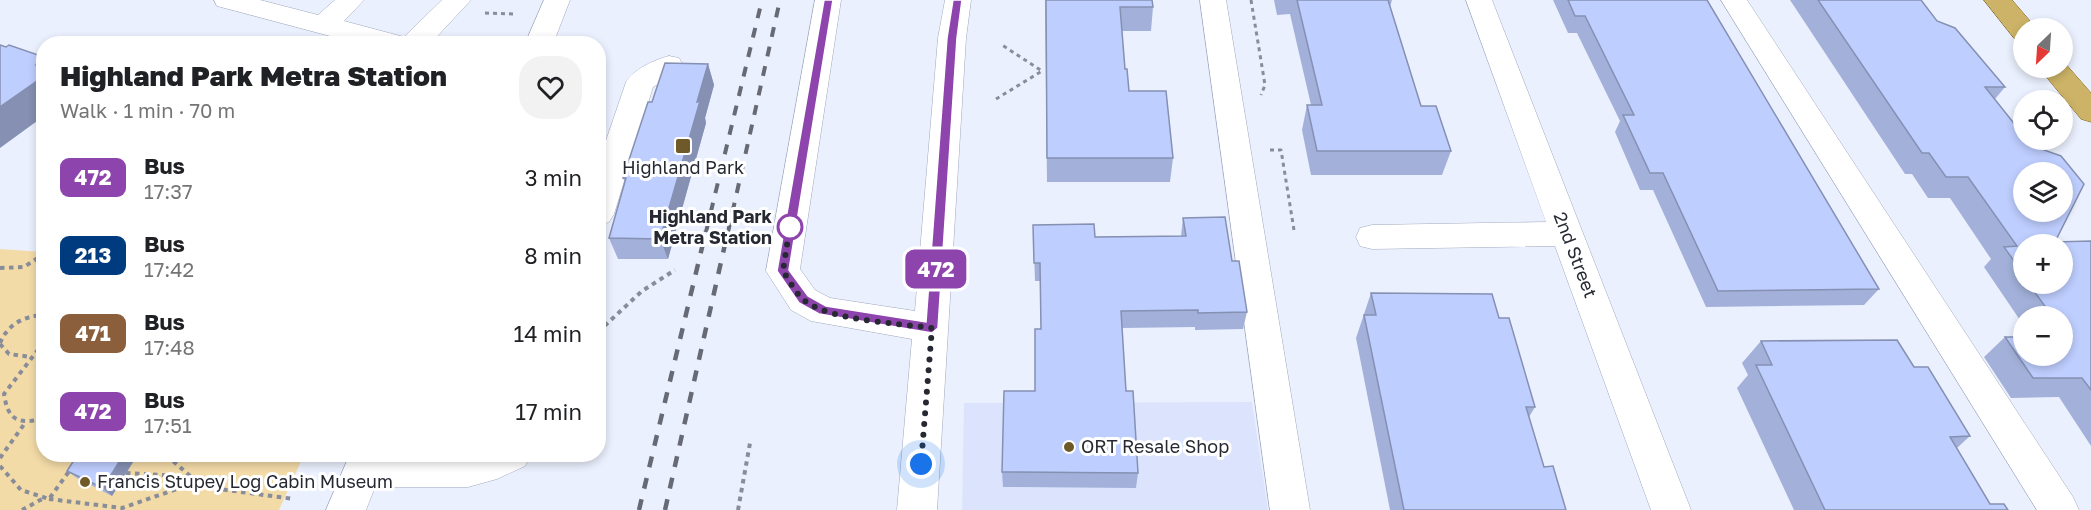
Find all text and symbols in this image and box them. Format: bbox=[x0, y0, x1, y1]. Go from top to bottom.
north arrow bbox=[2013, 18, 2073, 78]
map controls bbox=[2013, 18, 2073, 366]
button: heart bbox=[519, 56, 582, 119]
text: Highland Park Metra Station bbox=[60, 59, 447, 92]
button: locate bbox=[2013, 90, 2073, 150]
text: Walk · 1 min · 70 m bbox=[60, 98, 235, 122]
marker: Highland Park bbox=[674, 137, 692, 155]
text: Bus bbox=[144, 152, 185, 179]
place label: Highland Park bbox=[622, 156, 744, 178]
button: layers bbox=[2013, 162, 2073, 222]
text: 472 bbox=[74, 164, 112, 190]
text: 3 min bbox=[525, 164, 582, 191]
text: 17:37 bbox=[144, 179, 193, 203]
place label: Highland Park Metra Station bbox=[649, 205, 773, 248]
street label: 2nd Street bbox=[1549, 209, 1602, 301]
marker: Highland Park Metra Station bbox=[777, 214, 803, 240]
text: Bus bbox=[144, 230, 185, 257]
button: + bbox=[2013, 234, 2073, 294]
text: 213 bbox=[75, 242, 111, 268]
text: 8 min bbox=[524, 242, 582, 269]
line badge: 472 bbox=[902, 250, 970, 288]
text: 472 bbox=[917, 256, 955, 282]
text: 17:42 bbox=[144, 257, 194, 281]
button: − bbox=[2013, 306, 2073, 366]
text: Bus bbox=[144, 308, 185, 335]
text: 471 bbox=[75, 320, 111, 346]
text: 14 min bbox=[514, 320, 582, 347]
text: 17:48 bbox=[144, 335, 195, 359]
text: Bus bbox=[144, 386, 185, 413]
text: 472 bbox=[74, 398, 112, 424]
text: 17 min bbox=[515, 398, 582, 425]
text: 17:51 bbox=[144, 413, 192, 437]
place label: ORT Resale Shop bbox=[1081, 435, 1229, 457]
marker: ORT Resale Shop bbox=[1062, 440, 1076, 454]
your location bbox=[906, 449, 936, 479]
place label: Francis Stupey Log Cabin Museum bbox=[97, 470, 393, 492]
marker: Francis Stupey Log Cabin Museum bbox=[78, 475, 92, 489]

